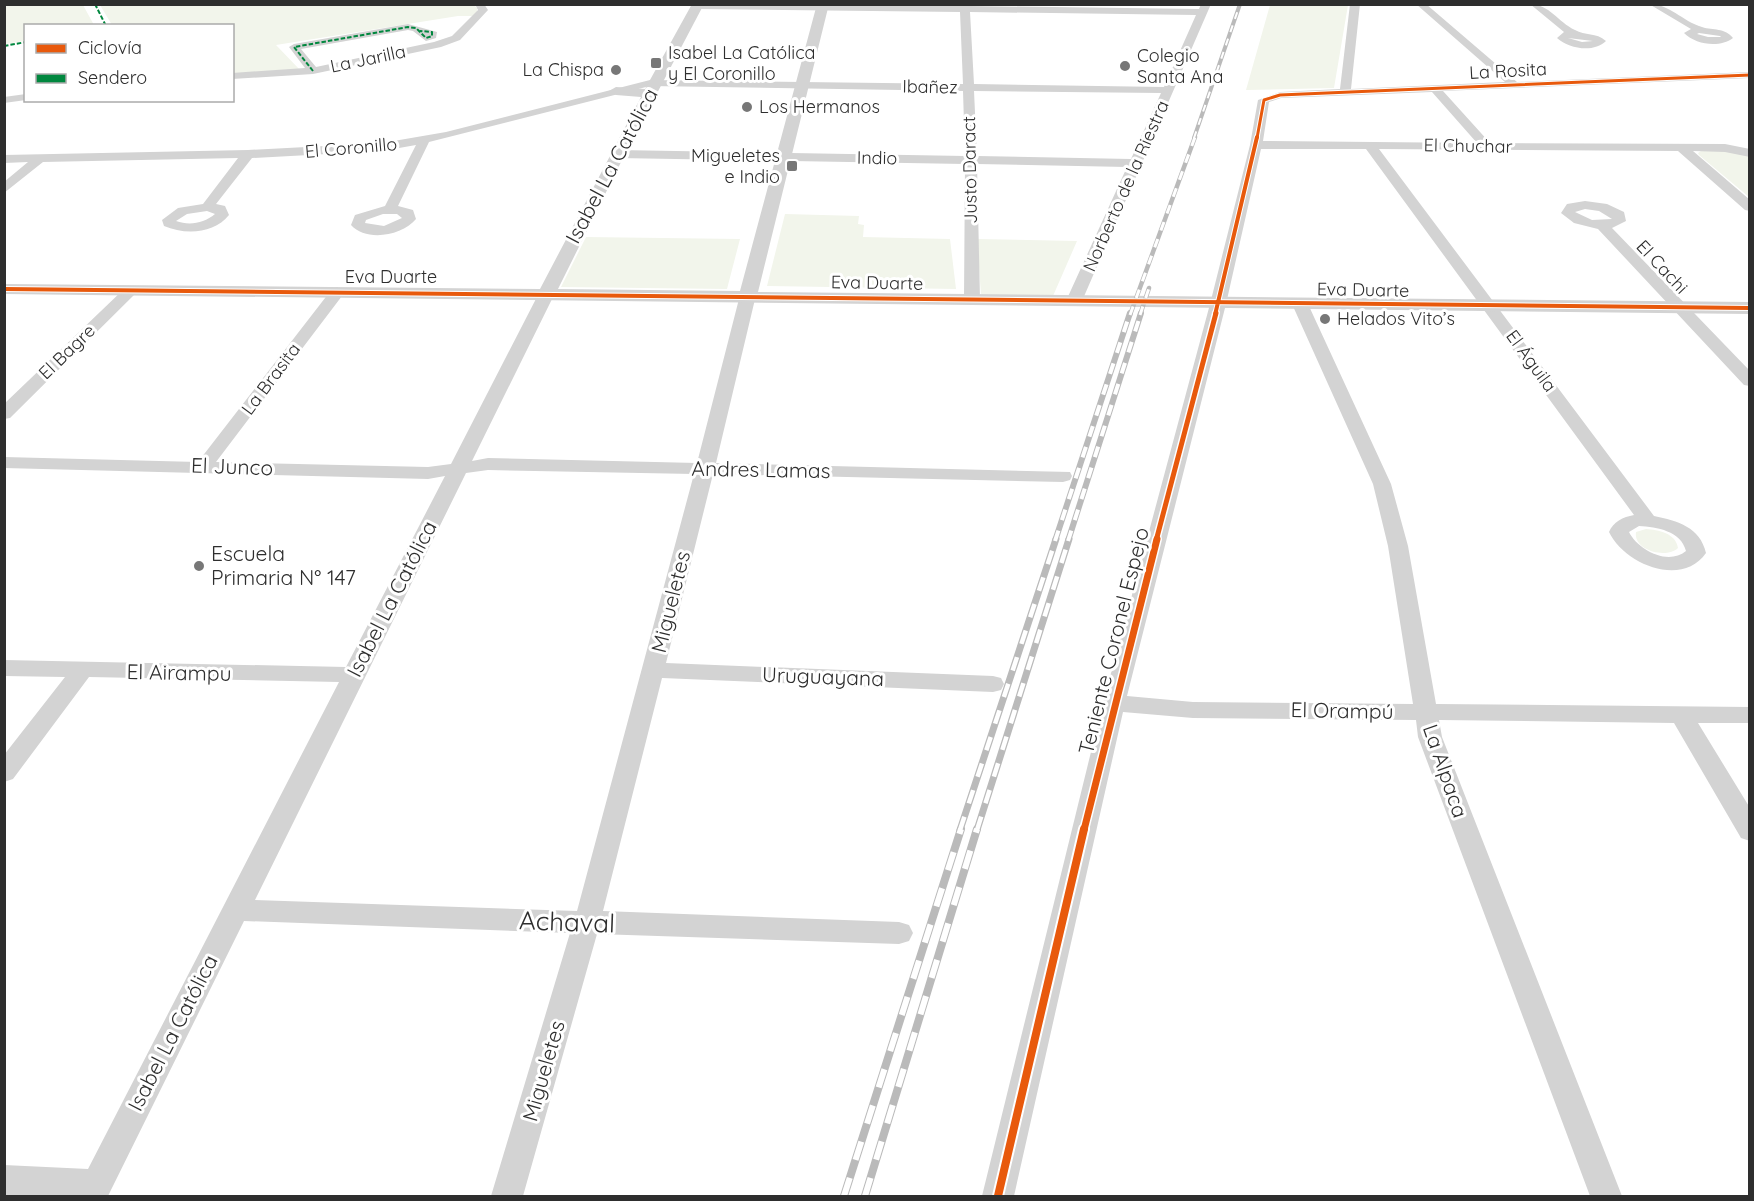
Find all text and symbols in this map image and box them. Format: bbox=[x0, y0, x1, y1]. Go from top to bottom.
legend bbox=[24, 24, 234, 102]
text: Ciclovía bbox=[78, 36, 142, 59]
street label: La Jarilla bbox=[328, 39, 408, 78]
place label: Isabel La Católica y El Coronillo bbox=[668, 41, 815, 85]
place label: Colegio Santa Ana bbox=[1137, 44, 1223, 88]
marker: Isabel La Católica y El Coronillo bbox=[649, 56, 663, 70]
street label: La Rosita bbox=[1469, 57, 1547, 84]
place label: La Chispa bbox=[523, 58, 604, 81]
marker: Colegio Santa Ana bbox=[1118, 59, 1132, 73]
marker: La Chispa bbox=[609, 63, 623, 77]
text: Sendero bbox=[78, 66, 147, 89]
street label: Ibañez bbox=[902, 75, 958, 98]
street label: Isabel La Católica bbox=[559, 84, 663, 248]
place label: Los Hermanos bbox=[759, 95, 880, 118]
street label: Norberto de la Riestra bbox=[1077, 97, 1174, 275]
marker: Los Hermanos bbox=[740, 100, 754, 114]
street label: Justo Daract bbox=[957, 116, 982, 224]
street label: El Coronillo bbox=[304, 132, 398, 163]
street label: El Chuchar bbox=[1423, 133, 1513, 158]
place label: Migueletes e Indio bbox=[691, 144, 780, 188]
street label: Indio bbox=[857, 146, 897, 169]
marker: Migueletes e Indio bbox=[785, 159, 799, 173]
street label: El Cachi bbox=[1632, 235, 1693, 298]
street label: Eva Duarte bbox=[345, 265, 437, 288]
street label: Eva Duarte bbox=[831, 270, 923, 295]
street label: Eva Duarte bbox=[1317, 277, 1409, 302]
place label: Helados Vito’s bbox=[1337, 307, 1455, 330]
marker: Helados Vito’s bbox=[1318, 312, 1332, 326]
street label: El Bagre bbox=[34, 319, 100, 384]
street label: El Águila bbox=[1501, 325, 1562, 396]
street label: La Brasita bbox=[236, 338, 305, 419]
street label: El Junco bbox=[191, 452, 274, 480]
street label: Andres Lamas bbox=[691, 455, 831, 483]
street label: Isabel La Católica bbox=[340, 516, 442, 681]
street label: Teniente Coronel Espejo bbox=[1072, 524, 1154, 757]
place label: Escuela Primaria N° 147 bbox=[211, 540, 356, 590]
street label: Migueletes bbox=[645, 548, 695, 655]
marker: Escuela Primaria N° 147 bbox=[192, 559, 206, 573]
street label: El Airampu bbox=[126, 658, 232, 686]
street label: Uruguayana bbox=[762, 661, 884, 691]
street label: El Orampú bbox=[1290, 696, 1394, 724]
street label: La Alpaca bbox=[1418, 721, 1474, 821]
street label: Achaval bbox=[518, 903, 616, 940]
street label: Isabel La Católica bbox=[121, 950, 223, 1115]
street label: Migueletes bbox=[516, 1017, 570, 1124]

